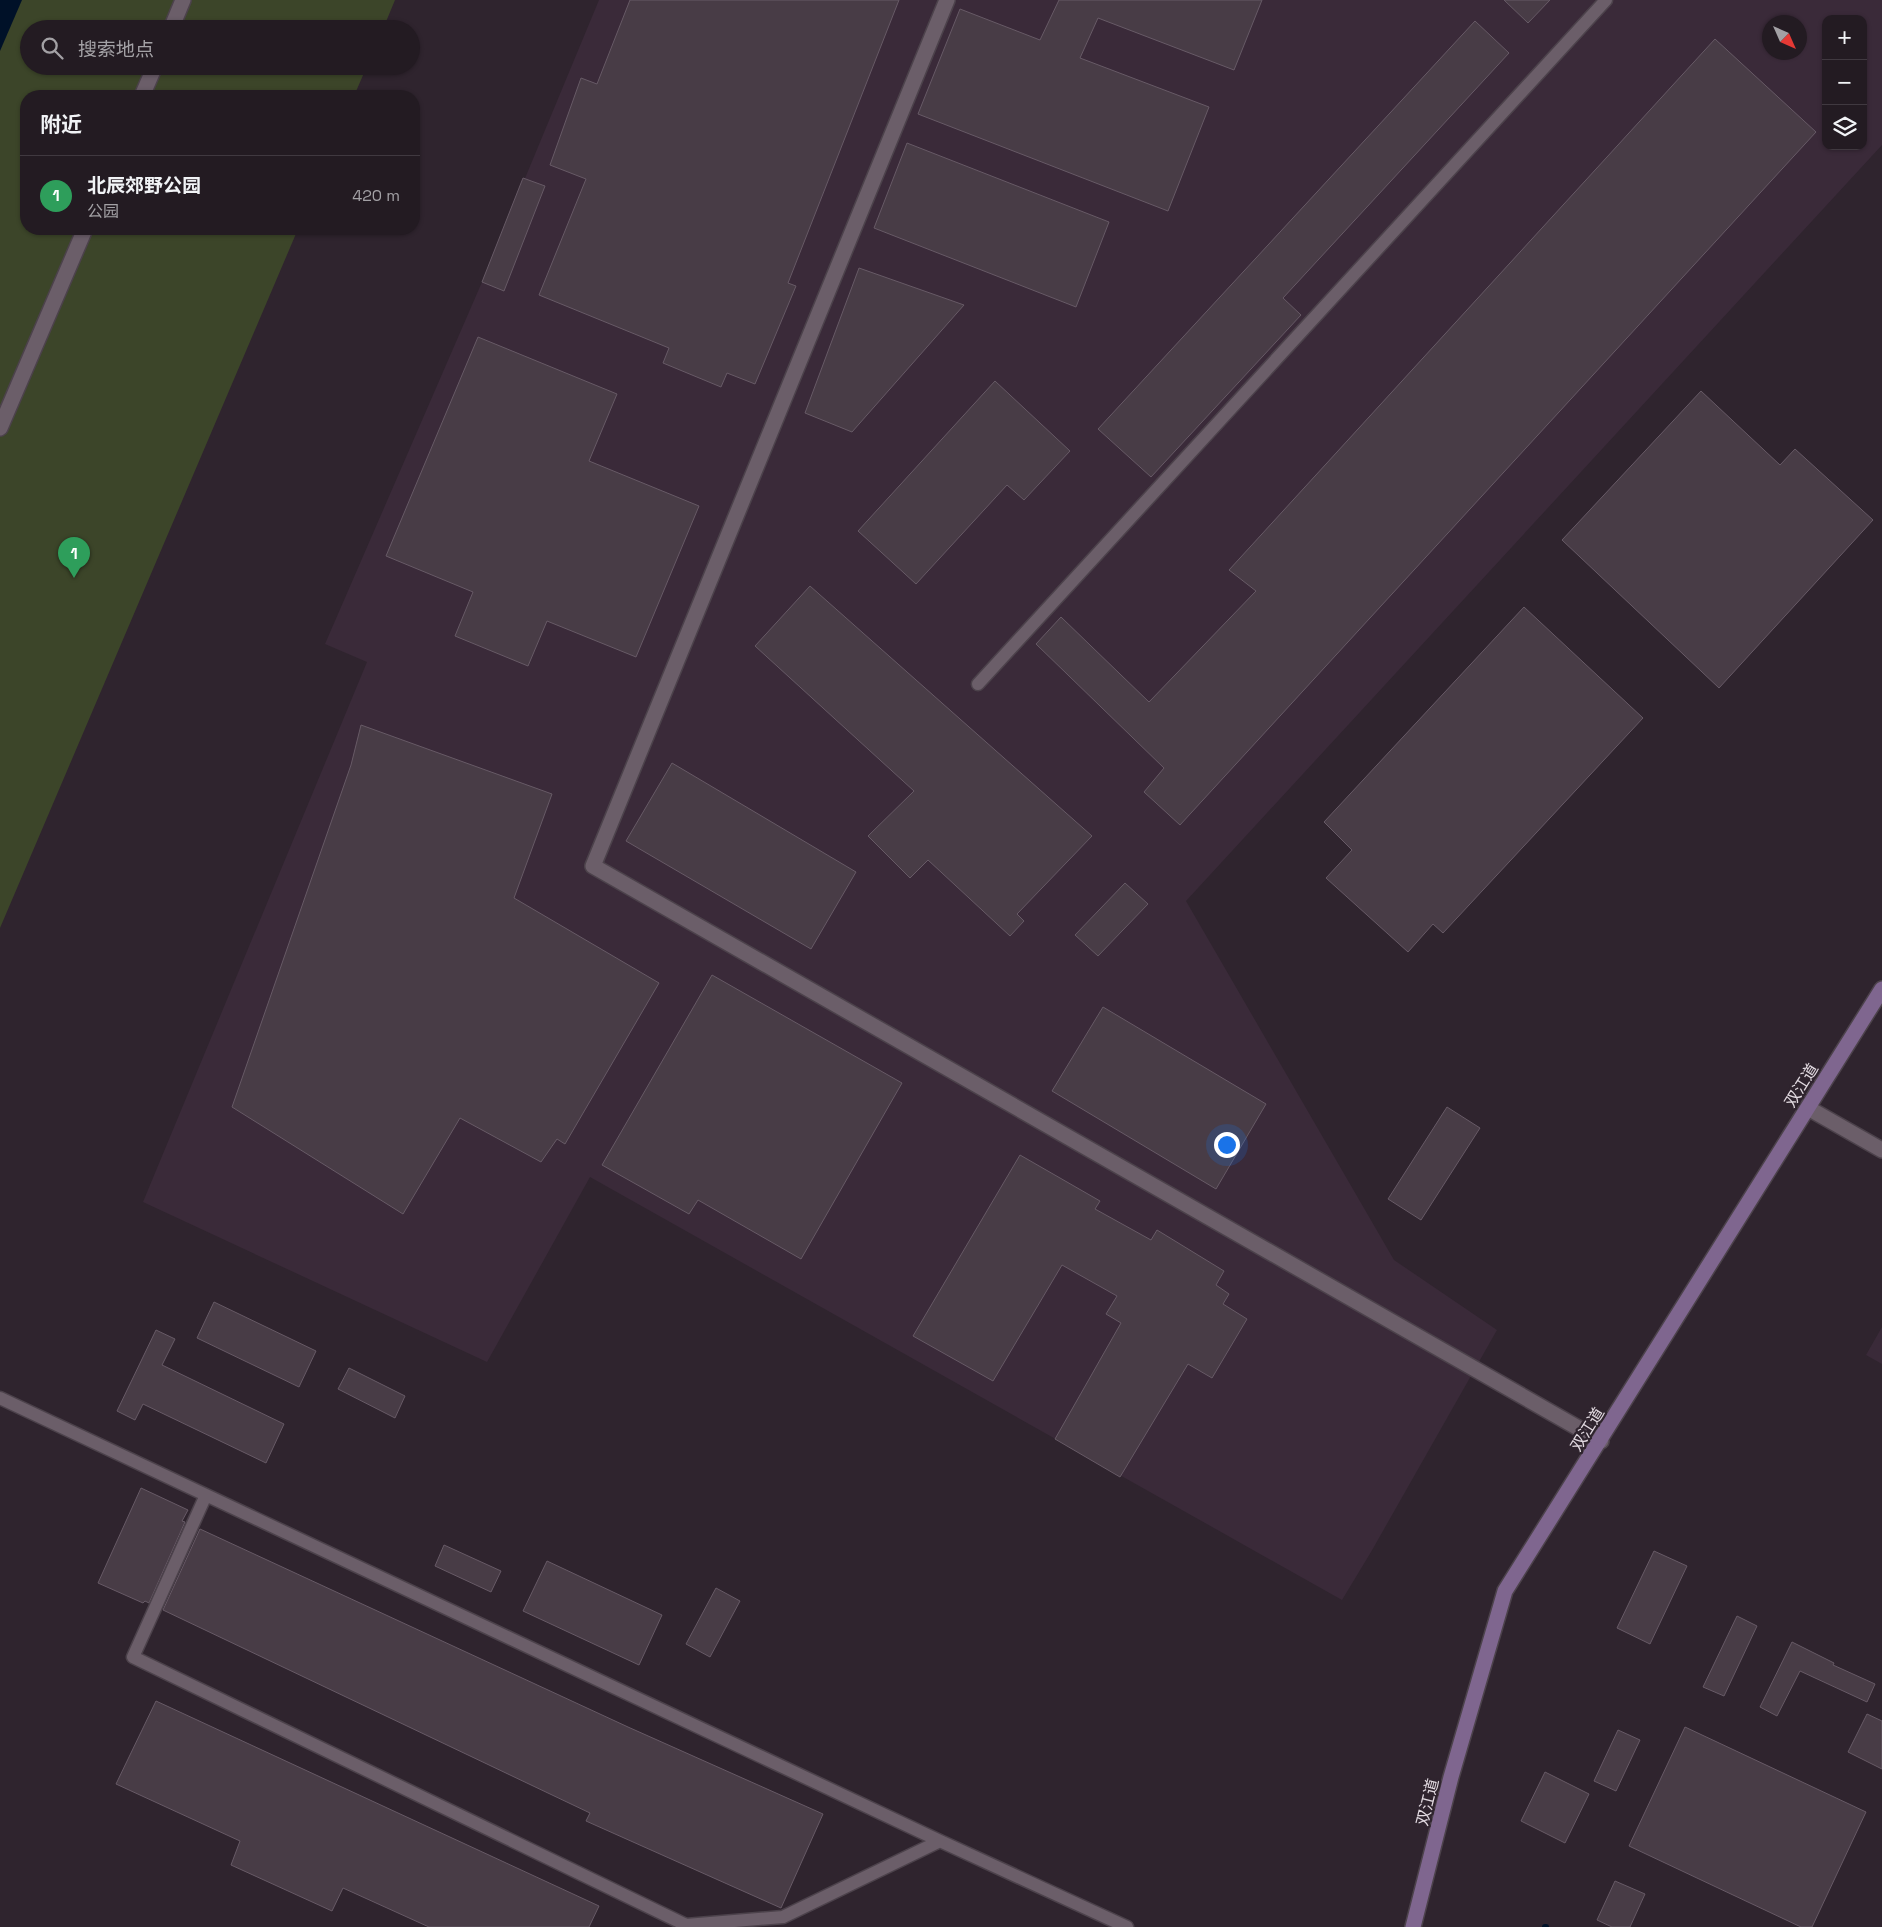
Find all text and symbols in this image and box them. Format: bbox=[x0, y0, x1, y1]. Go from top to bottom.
north arrow bbox=[1762, 15, 1807, 60]
map controls bbox=[1822, 15, 1867, 150]
button: + bbox=[1822, 15, 1867, 60]
search box bbox=[20, 20, 420, 75]
icon: search bbox=[38, 34, 66, 62]
text: 搜索地点 bbox=[78, 37, 154, 62]
button: − bbox=[1822, 60, 1867, 105]
button: layers bbox=[1822, 105, 1867, 150]
text: 附近 bbox=[40, 111, 82, 138]
text: 北辰郊野公园 bbox=[87, 173, 201, 198]
text: 1 bbox=[52, 185, 60, 206]
text: 420 m bbox=[352, 185, 400, 206]
text: 公园 bbox=[87, 201, 119, 222]
pin: 1 bbox=[58, 537, 90, 578]
street label: 双江道 bbox=[1780, 1059, 1823, 1111]
your location bbox=[1214, 1132, 1240, 1158]
street label: 双江道 bbox=[1566, 1403, 1609, 1455]
street label: 双江道 bbox=[1411, 1776, 1443, 1828]

